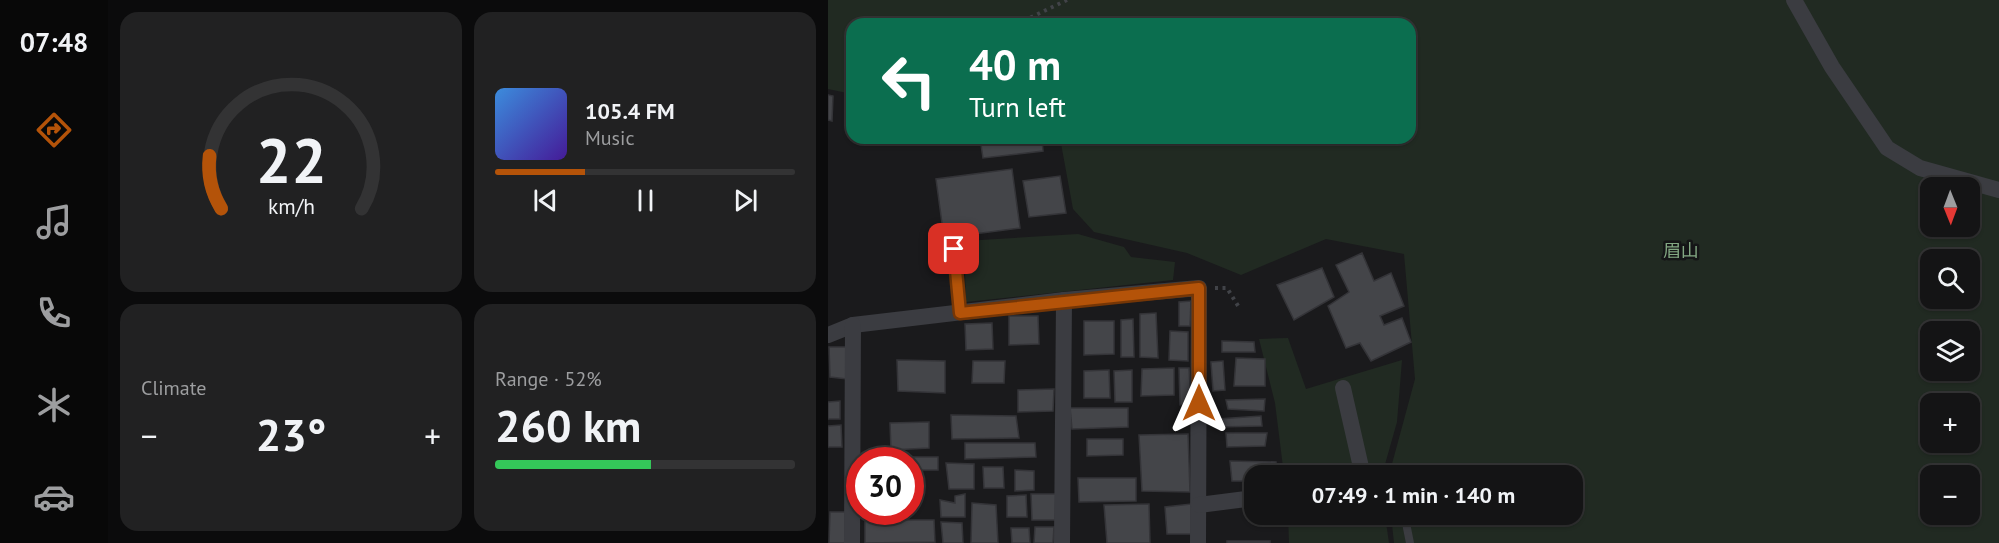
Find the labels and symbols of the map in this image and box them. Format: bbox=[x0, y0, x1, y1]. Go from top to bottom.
north arrow bbox=[1920, 177, 1980, 237]
pin bbox=[928, 223, 979, 274]
park label: 眉山 bbox=[1663, 239, 1699, 262]
position arrow bbox=[1167, 371, 1231, 435]
speed limit sign: 30 bbox=[846, 447, 924, 525]

